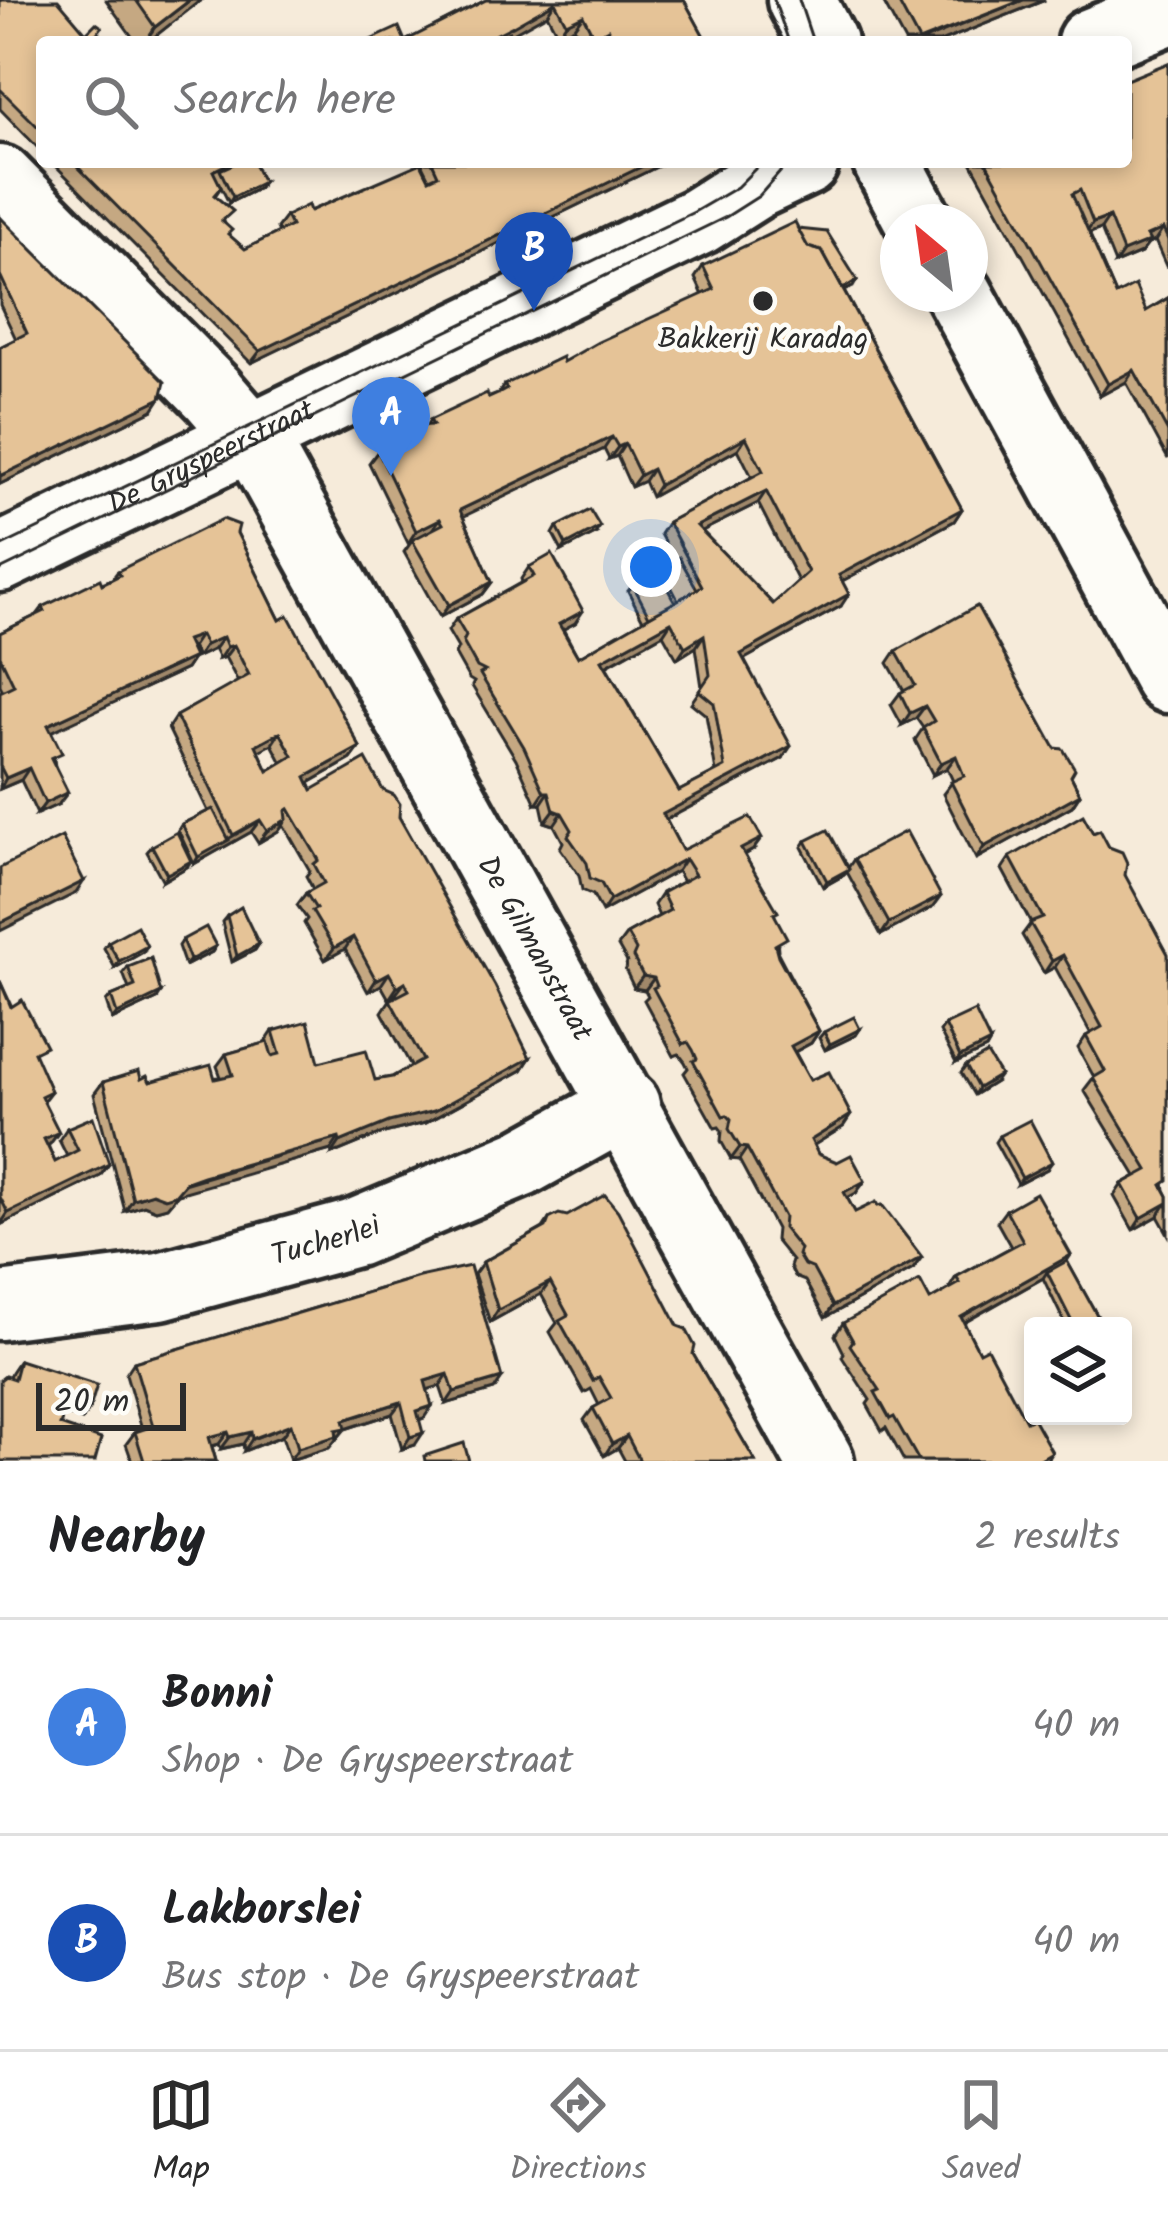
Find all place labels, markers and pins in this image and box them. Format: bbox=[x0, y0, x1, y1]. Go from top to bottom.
pin: B bbox=[495, 212, 573, 311]
marker: Bakkerij Karadag bbox=[750, 288, 776, 314]
place label: Bakkerij Karadag bbox=[658, 316, 868, 364]
pin: A bbox=[352, 377, 430, 476]

